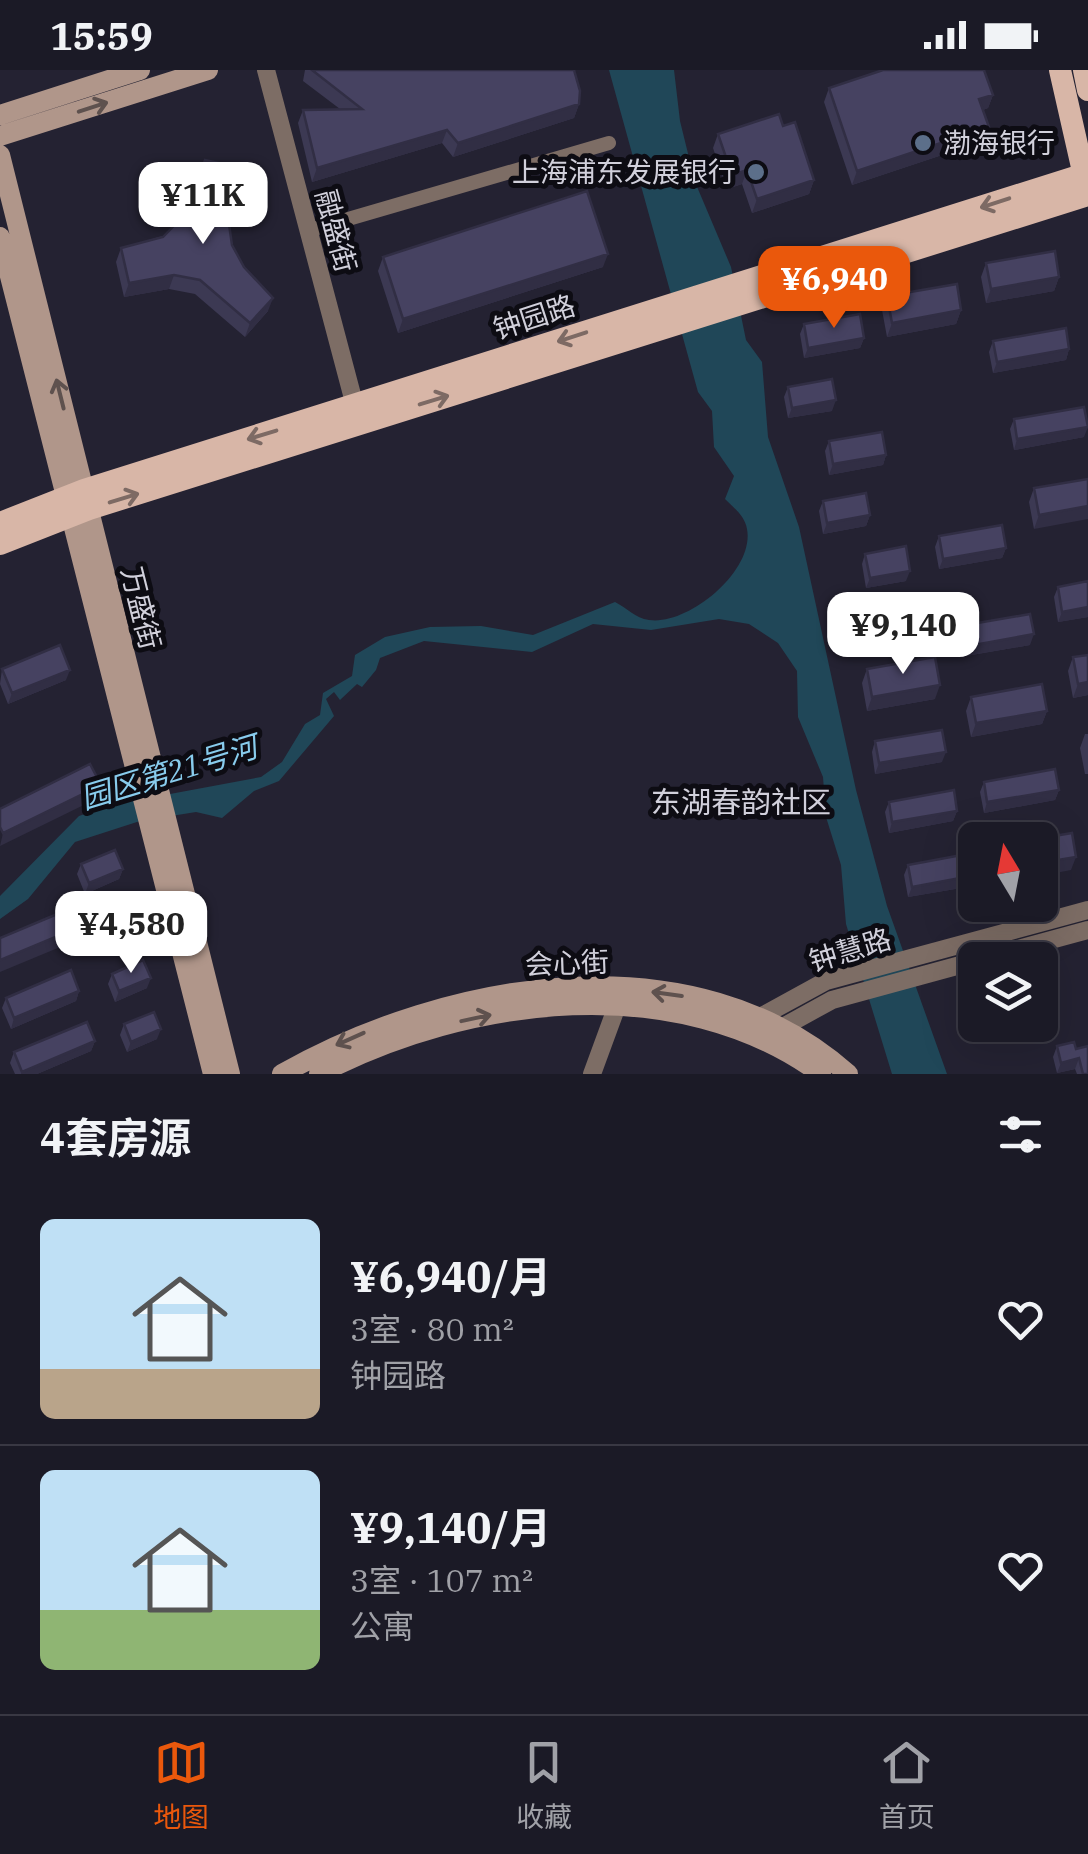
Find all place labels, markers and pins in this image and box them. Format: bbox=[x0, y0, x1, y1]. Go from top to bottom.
place label: 渤海银行 bbox=[943, 124, 1055, 161]
marker: 渤海银行 bbox=[912, 132, 934, 154]
place label: 上海浦东发展银行 bbox=[512, 153, 736, 190]
marker: 上海浦东发展银行 bbox=[745, 161, 767, 183]
pin: ¥11K bbox=[144, 162, 262, 247]
pin: ¥6,940 bbox=[753, 246, 915, 331]
pin: ¥9,140 bbox=[822, 592, 984, 677]
pin: ¥4,580 bbox=[50, 891, 212, 976]

